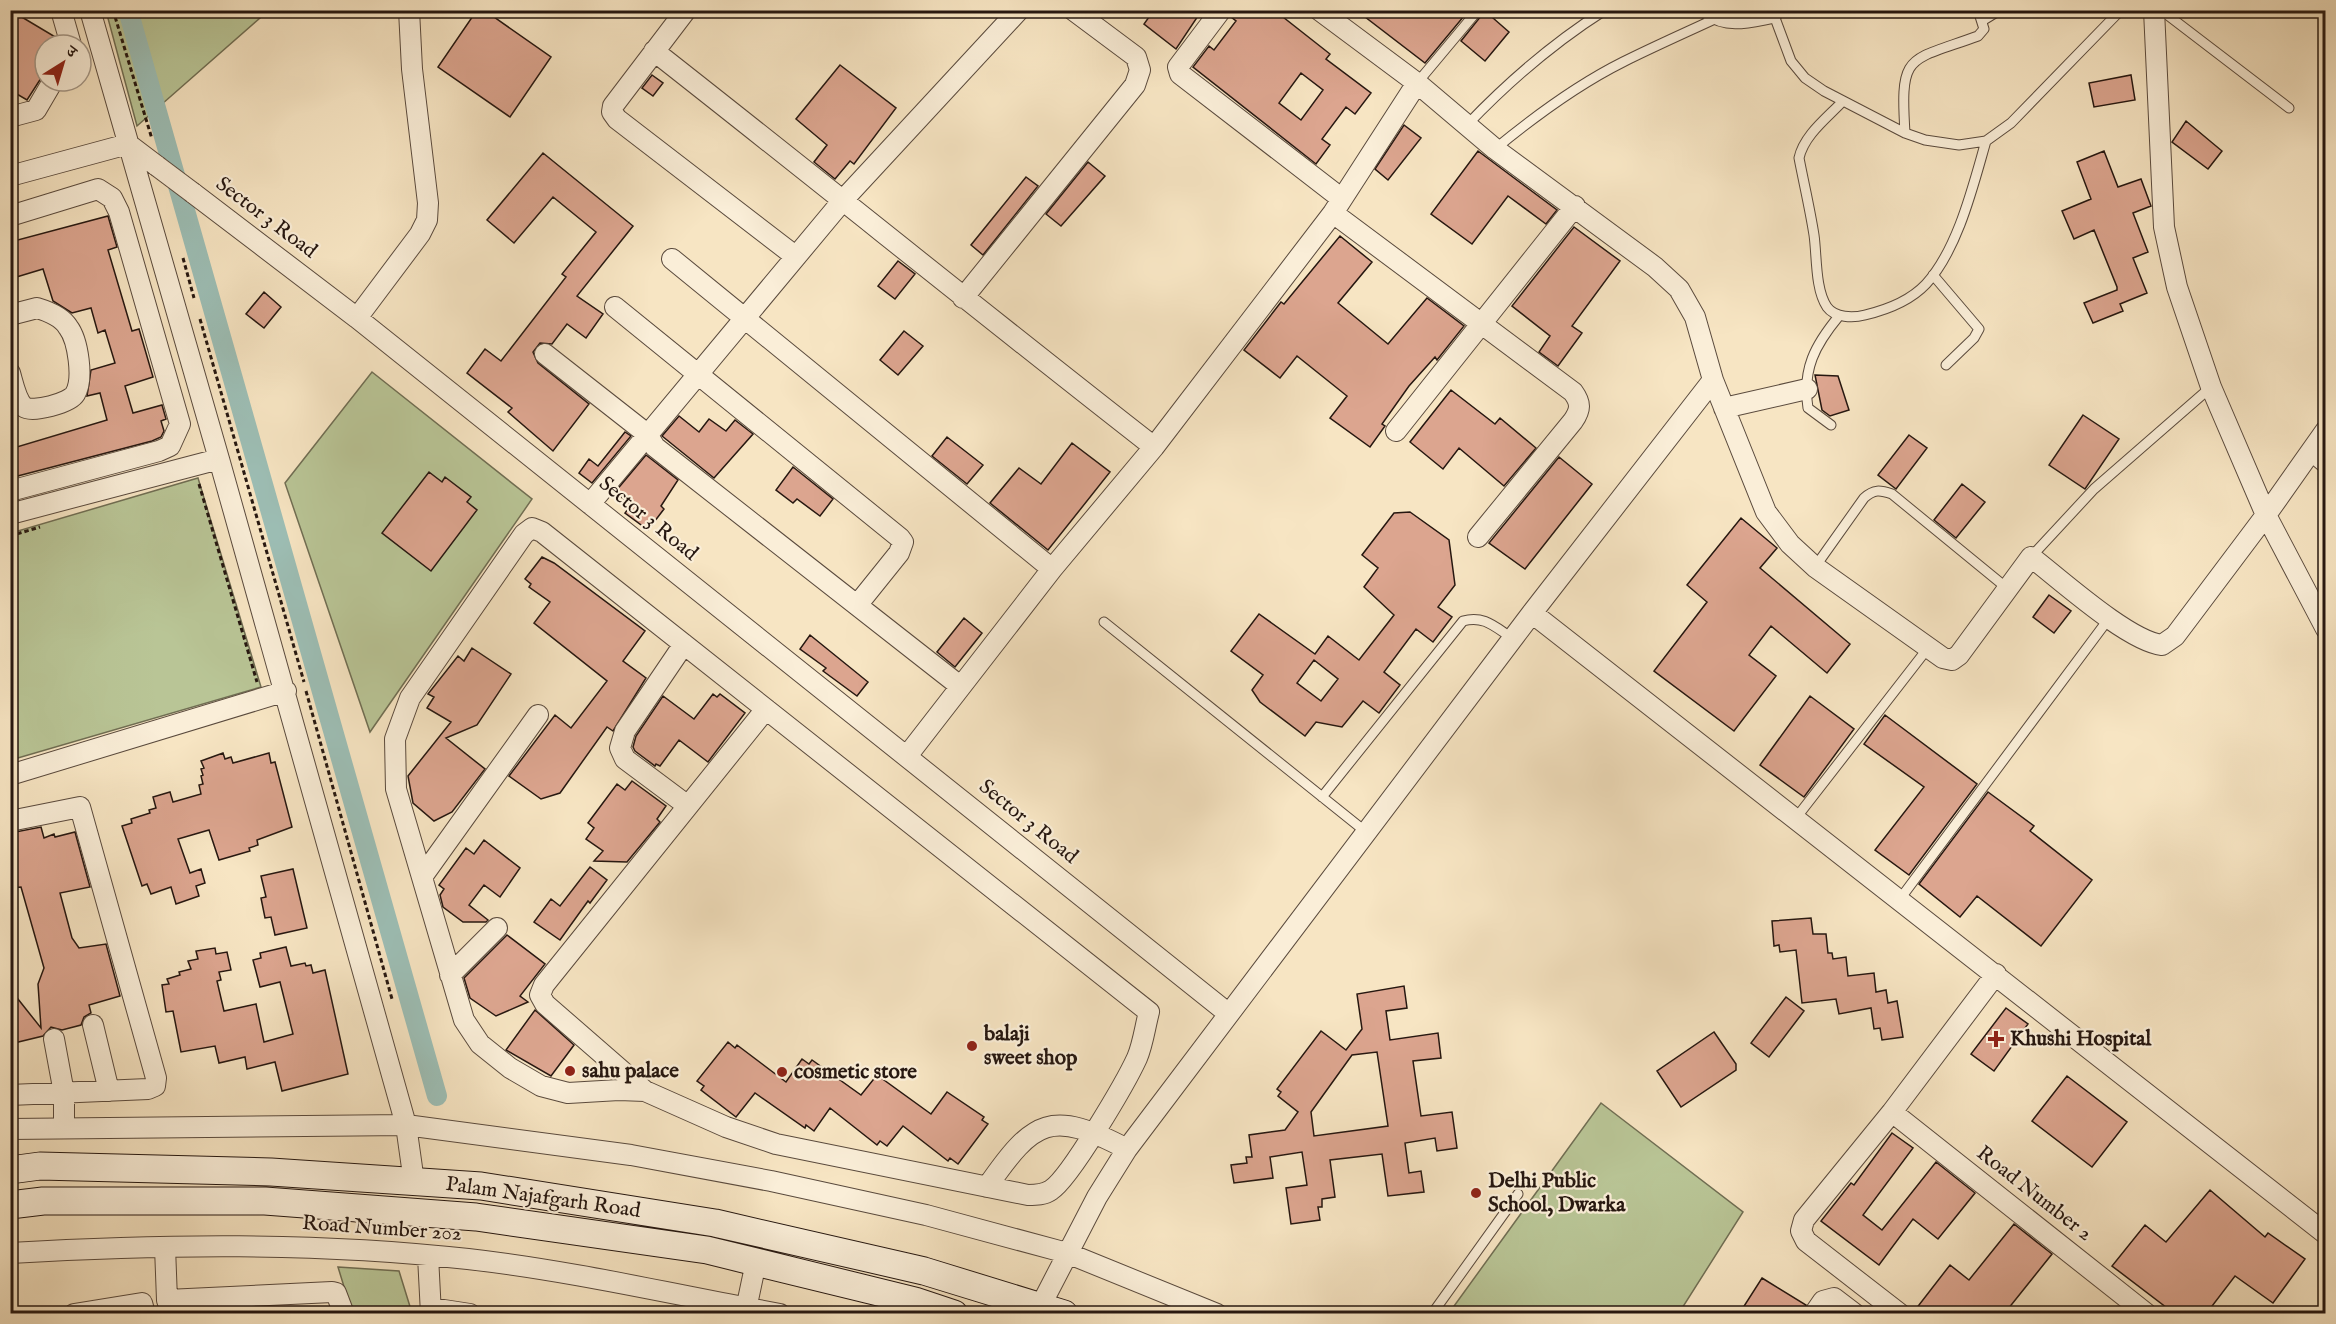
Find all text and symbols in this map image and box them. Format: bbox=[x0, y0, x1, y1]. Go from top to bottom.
north arrow bbox=[33, 33, 93, 93]
text: उ bbox=[61, 42, 82, 64]
street label: Sector 3 Road bbox=[210, 171, 323, 265]
street label: Sector 3 Road bbox=[593, 471, 704, 568]
street label: Sector 3 Road bbox=[973, 774, 1084, 871]
place label: balaji sweet shop bbox=[983, 1021, 1078, 1072]
place label: Khushi Hospital bbox=[2010, 1026, 2152, 1053]
marker: Khushi Hospital bbox=[1987, 1030, 2005, 1048]
marker: balaji sweet shop bbox=[965, 1039, 979, 1053]
place label: sahu palace bbox=[582, 1058, 679, 1085]
place label: cosmetic store bbox=[794, 1059, 917, 1086]
marker: sahu palace bbox=[563, 1064, 577, 1078]
marker: cosmetic store bbox=[775, 1065, 789, 1079]
street label: Road Number 2 bbox=[1971, 1140, 2097, 1248]
place label: Delhi Public School, Dwarka bbox=[1488, 1168, 1626, 1219]
street label: Palam Najafgarh Road bbox=[444, 1171, 643, 1225]
marker: Delhi Public School, Dwarka bbox=[1469, 1186, 1483, 1200]
street label: Road Number 202 bbox=[301, 1210, 463, 1248]

